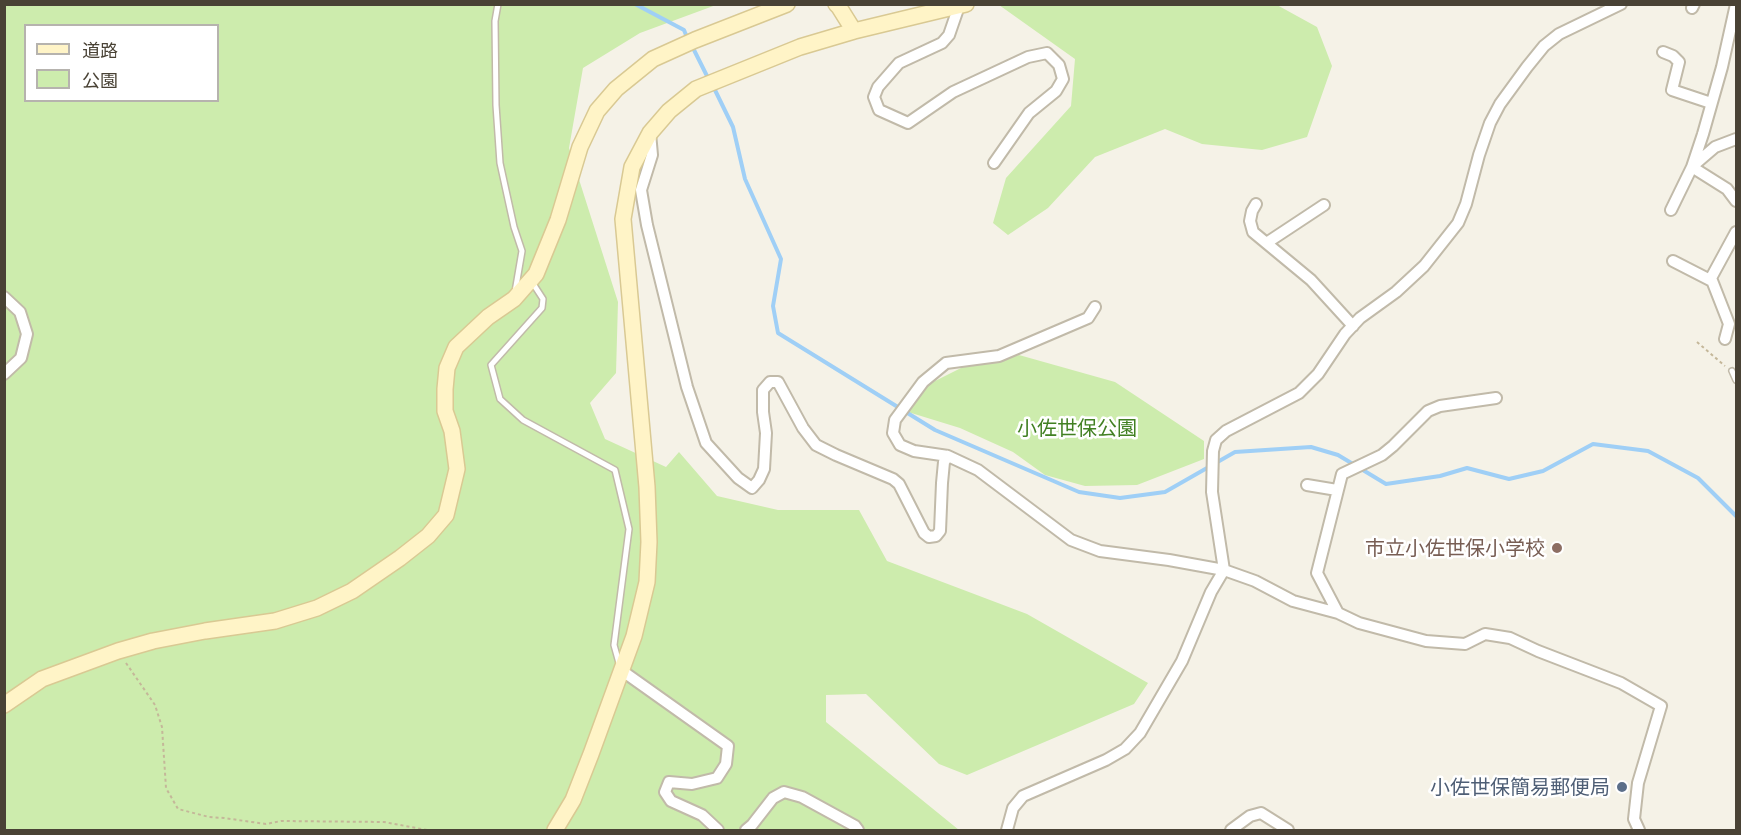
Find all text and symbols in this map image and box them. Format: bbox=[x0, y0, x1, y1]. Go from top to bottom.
legend bbox=[24, 24, 219, 102]
text: 道路 bbox=[82, 39, 118, 61]
text: 公園 bbox=[82, 69, 118, 91]
park label: 小佐世保公園 bbox=[1017, 416, 1137, 440]
place label: 市立小佐世保小学校 bbox=[1365, 536, 1545, 560]
marker: 市立小佐世保小学校 bbox=[1550, 541, 1564, 555]
place label: 小佐世保簡易郵便局 bbox=[1430, 775, 1610, 799]
marker: 小佐世保簡易郵便局 bbox=[1615, 780, 1629, 794]

